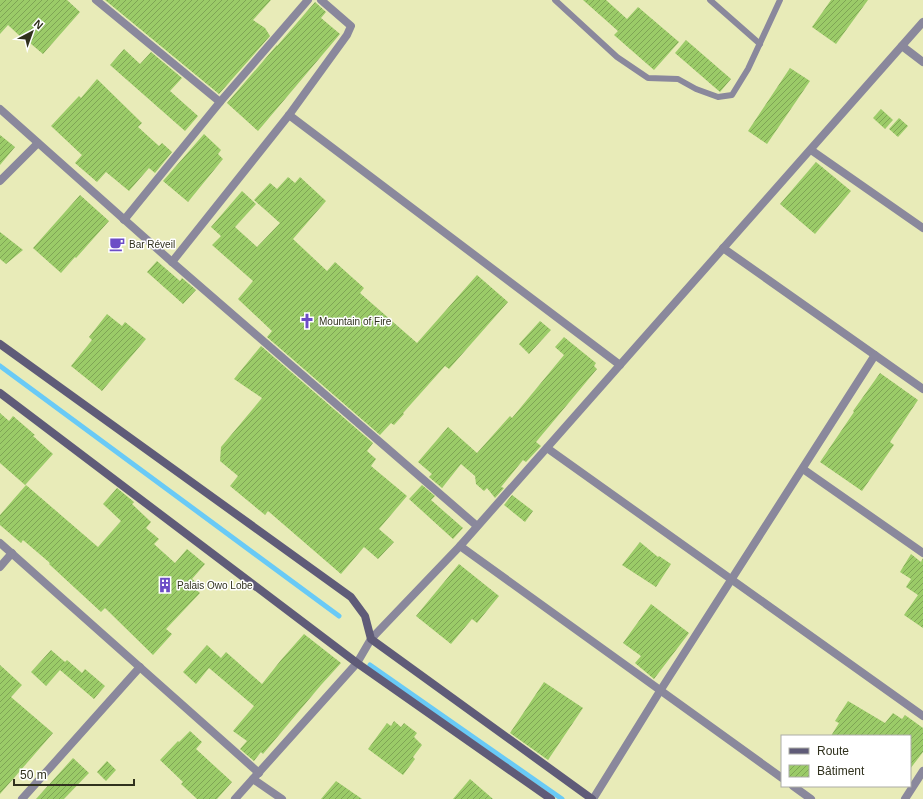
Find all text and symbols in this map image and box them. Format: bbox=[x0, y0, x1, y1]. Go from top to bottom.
north arrow bbox=[12, 12, 52, 52]
text: N bbox=[32, 17, 46, 32]
cafe icon: Bar Réveil bbox=[108, 235, 126, 253]
place label: Bar Réveil bbox=[129, 239, 175, 250]
church icon: Mountain of Fire bbox=[298, 312, 316, 330]
place label: Mountain of Fire bbox=[319, 316, 392, 327]
building icon: Palais Owo Lobe bbox=[156, 576, 174, 594]
place label: Palais Owo Lobe bbox=[177, 580, 253, 591]
legend bbox=[781, 735, 911, 787]
text: Route bbox=[817, 744, 849, 758]
scale bar bbox=[14, 761, 134, 787]
text: Bâtiment bbox=[817, 764, 865, 778]
text: 50 m bbox=[20, 768, 47, 782]

